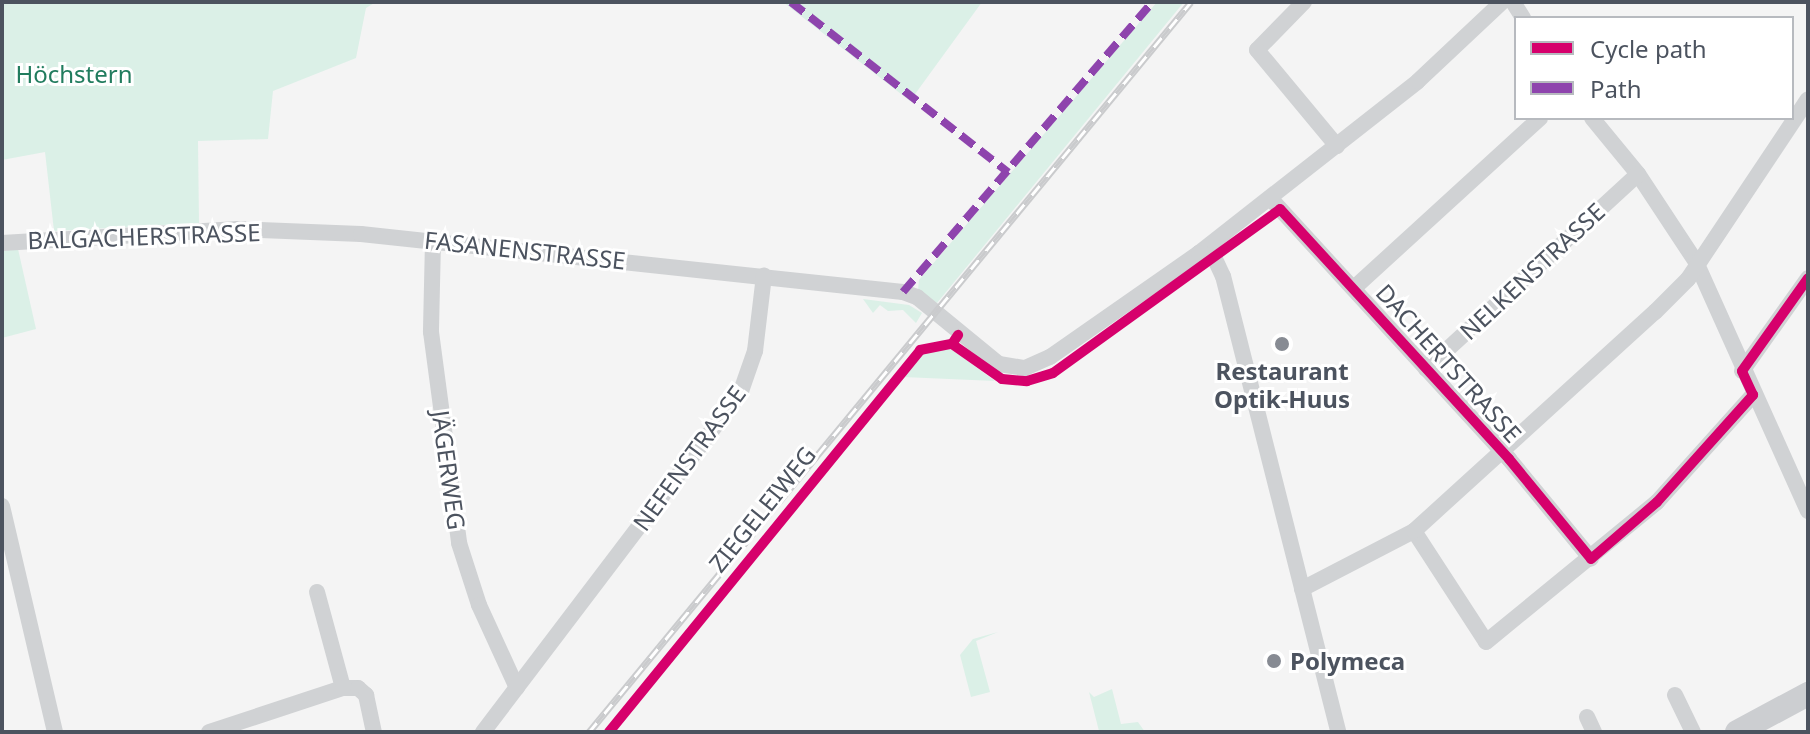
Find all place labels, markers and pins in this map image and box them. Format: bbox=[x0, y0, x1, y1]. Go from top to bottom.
marker: Restaurant Optik-Huus bbox=[1273, 335, 1291, 353]
place label: Restaurant Optik-Huus bbox=[1214, 357, 1350, 413]
place label: Polymeca bbox=[1290, 647, 1405, 675]
marker: Polymeca bbox=[1265, 652, 1283, 670]

